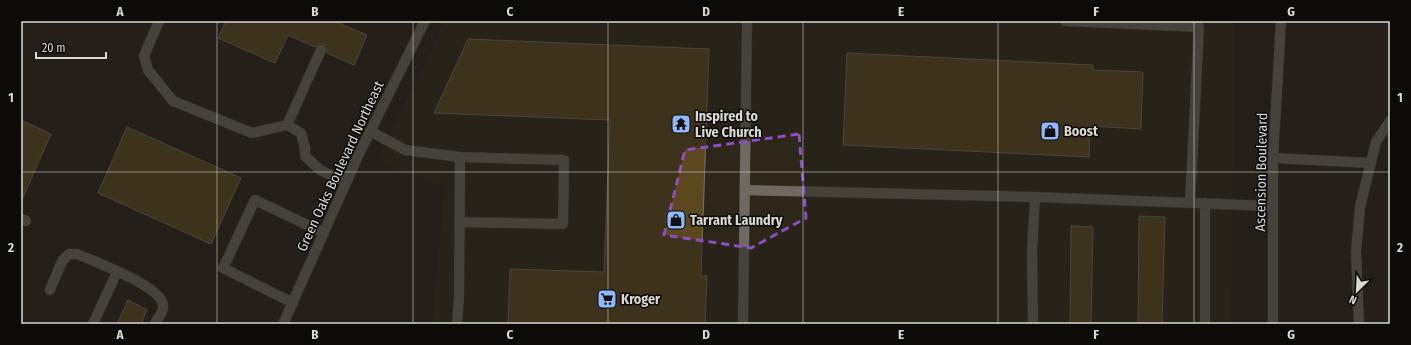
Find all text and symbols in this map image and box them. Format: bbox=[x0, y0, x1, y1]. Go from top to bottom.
text: A bbox=[115, 4, 124, 19]
text: B bbox=[311, 4, 319, 19]
text: C bbox=[507, 4, 514, 19]
text: D bbox=[702, 4, 710, 19]
text: E bbox=[898, 4, 904, 19]
text: F bbox=[1093, 4, 1099, 19]
text: G bbox=[1287, 4, 1295, 19]
scale bar bbox=[36, 34, 106, 60]
text: 20 m bbox=[42, 41, 66, 55]
street label: Green Oaks Boulevard Northeast bbox=[293, 78, 388, 254]
text: 1 bbox=[8, 90, 14, 105]
text: 1 bbox=[1397, 90, 1403, 105]
place label: Inspired to Live Church bbox=[695, 108, 762, 141]
temple icon: Inspired to Live Church bbox=[670, 113, 692, 135]
street label: Ascension Boulevard bbox=[1252, 113, 1271, 231]
shop icon: Boost bbox=[1039, 120, 1061, 142]
place label: Boost bbox=[1064, 123, 1099, 140]
shop icon: Tarrant Laundry bbox=[665, 209, 687, 231]
place label: Tarrant Laundry bbox=[690, 212, 783, 229]
text: 2 bbox=[7, 240, 14, 255]
text: 2 bbox=[1396, 240, 1403, 255]
north arrow bbox=[1337, 271, 1377, 311]
supermarket icon: Kroger bbox=[596, 288, 618, 310]
place label: Kroger bbox=[621, 291, 661, 308]
text: N bbox=[1347, 292, 1359, 307]
text: A bbox=[115, 327, 124, 342]
text: B bbox=[311, 327, 319, 342]
text: C bbox=[507, 327, 514, 342]
text: D bbox=[702, 327, 710, 342]
text: E bbox=[898, 327, 904, 342]
text: F bbox=[1093, 327, 1099, 342]
text: G bbox=[1287, 327, 1295, 342]

